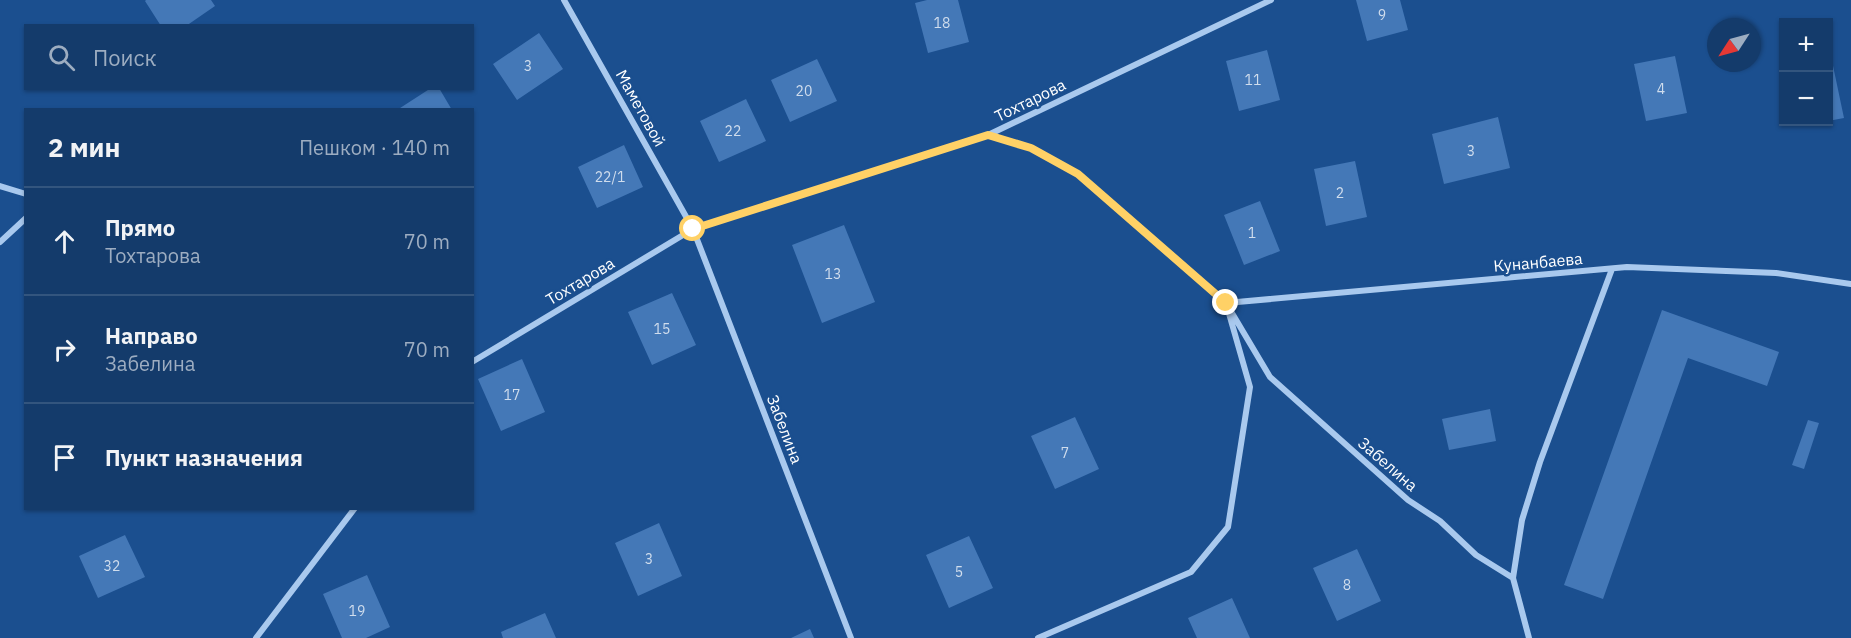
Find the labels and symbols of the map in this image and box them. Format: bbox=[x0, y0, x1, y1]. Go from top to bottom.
house number: 9 bbox=[1378, 6, 1386, 24]
house number: 18 bbox=[934, 14, 950, 32]
north arrow bbox=[1707, 18, 1761, 72]
house number: 3 bbox=[524, 57, 532, 75]
street label: Маметовой bbox=[612, 66, 670, 150]
house number: 11 bbox=[1245, 71, 1261, 89]
street label: Тохтарова bbox=[991, 74, 1069, 126]
house number: 4 bbox=[1657, 80, 1665, 98]
house number: 20 bbox=[796, 82, 812, 100]
house number: 22 bbox=[725, 122, 741, 140]
house number: 3 bbox=[1467, 142, 1475, 160]
house number: 22/1 bbox=[595, 168, 625, 186]
house number: 2 bbox=[1336, 184, 1344, 202]
route start bbox=[679, 215, 705, 241]
house number: 1 bbox=[1248, 224, 1256, 242]
street label: Кунанбаева bbox=[1493, 248, 1584, 276]
street label: Тохтарова bbox=[542, 252, 618, 309]
house number: 13 bbox=[825, 265, 841, 283]
route end bbox=[1212, 289, 1238, 315]
house number: 15 bbox=[654, 320, 670, 338]
house number: 17 bbox=[504, 386, 520, 404]
street label: Забелина bbox=[763, 392, 807, 467]
street label: Забелина bbox=[1354, 433, 1422, 496]
house number: 7 bbox=[1061, 444, 1069, 462]
house number: 3 bbox=[645, 550, 653, 568]
house number: 32 bbox=[104, 557, 120, 575]
house number: 5 bbox=[955, 563, 963, 581]
house number: 8 bbox=[1343, 576, 1351, 594]
house number: 19 bbox=[349, 602, 365, 620]

